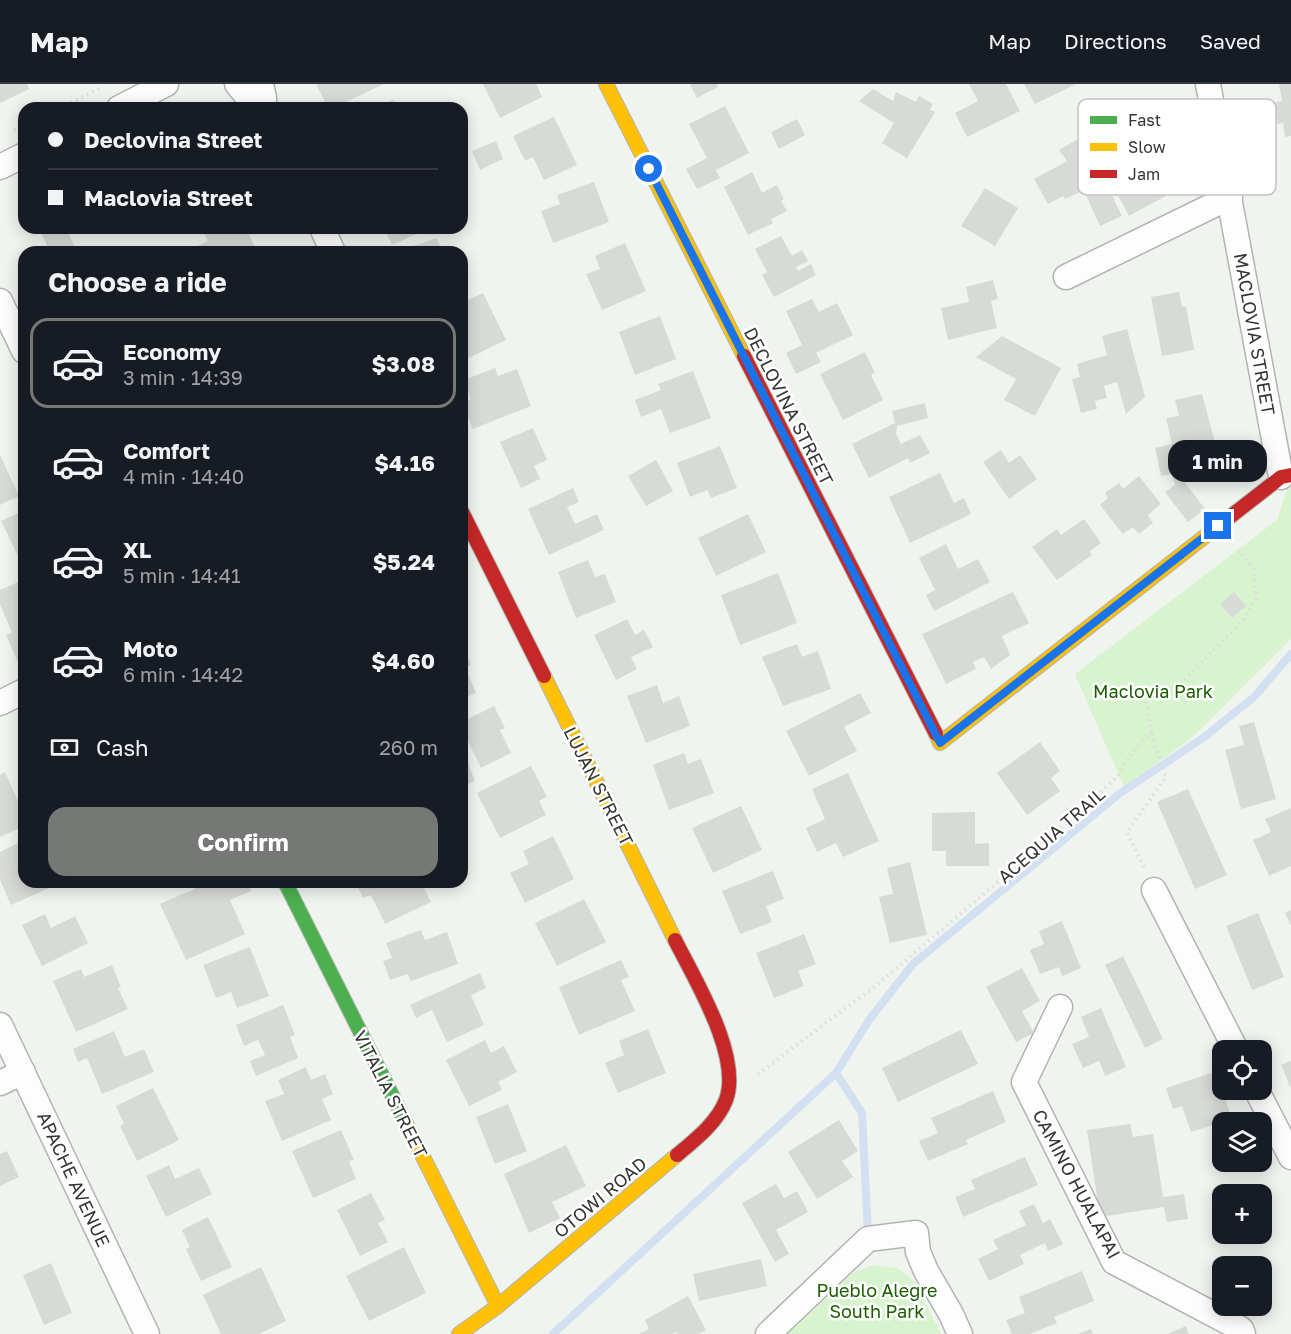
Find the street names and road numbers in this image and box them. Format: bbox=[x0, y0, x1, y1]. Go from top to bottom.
street label: MACLOVIA STREET bbox=[1230, 251, 1280, 417]
street label: DECLOVINA STREET bbox=[740, 323, 838, 489]
street label: LUJAN STREET bbox=[560, 723, 638, 849]
street label: ACEQUIA TRAIL bbox=[993, 782, 1109, 888]
street label: VITALIA STREET bbox=[349, 1027, 433, 1161]
street label: CAMINO HUALAPAI bbox=[1028, 1106, 1126, 1262]
street label: APACHE AVENUE bbox=[33, 1108, 115, 1250]
street label: OTOWI ROAD bbox=[549, 1152, 651, 1242]

